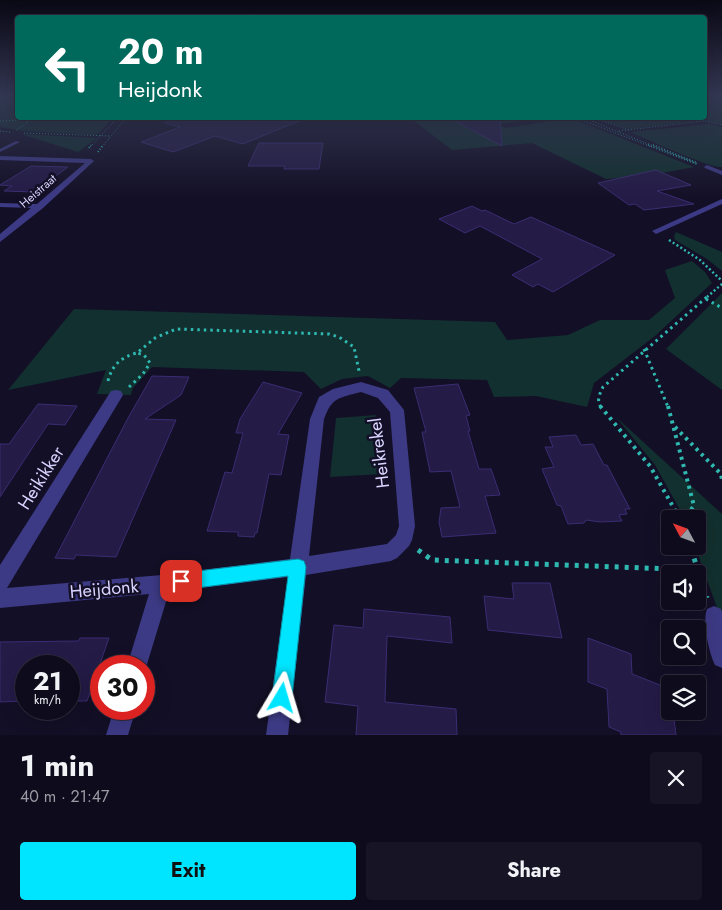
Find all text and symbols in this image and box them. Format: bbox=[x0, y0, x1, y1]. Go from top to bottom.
text: 20 m bbox=[118, 27, 203, 77]
icon: left bbox=[35, 35, 100, 100]
text: Heijdonk bbox=[118, 73, 202, 105]
street label: Heistraat bbox=[15, 170, 61, 212]
street label: Heikrekel bbox=[362, 416, 396, 490]
street label: Heikikker bbox=[11, 441, 71, 515]
north arrow bbox=[661, 510, 706, 555]
map controls bbox=[661, 510, 706, 720]
pin bbox=[160, 560, 202, 602]
button: sound bbox=[661, 565, 706, 610]
icon: arrive bbox=[167, 567, 195, 595]
street label: Heijdonk bbox=[69, 573, 139, 605]
button: search bbox=[661, 620, 706, 665]
speed limit sign: 30 bbox=[90, 655, 155, 720]
text: 21 bbox=[33, 663, 62, 699]
position arrow bbox=[255, 671, 307, 723]
button: layers bbox=[661, 675, 706, 720]
text: km/h bbox=[34, 691, 61, 709]
text: 1 min bbox=[20, 744, 94, 787]
button: close bbox=[650, 752, 702, 804]
text: 40 m · 21:47 bbox=[20, 785, 109, 808]
button: Exit bbox=[20, 842, 356, 900]
button: Share bbox=[366, 842, 702, 900]

